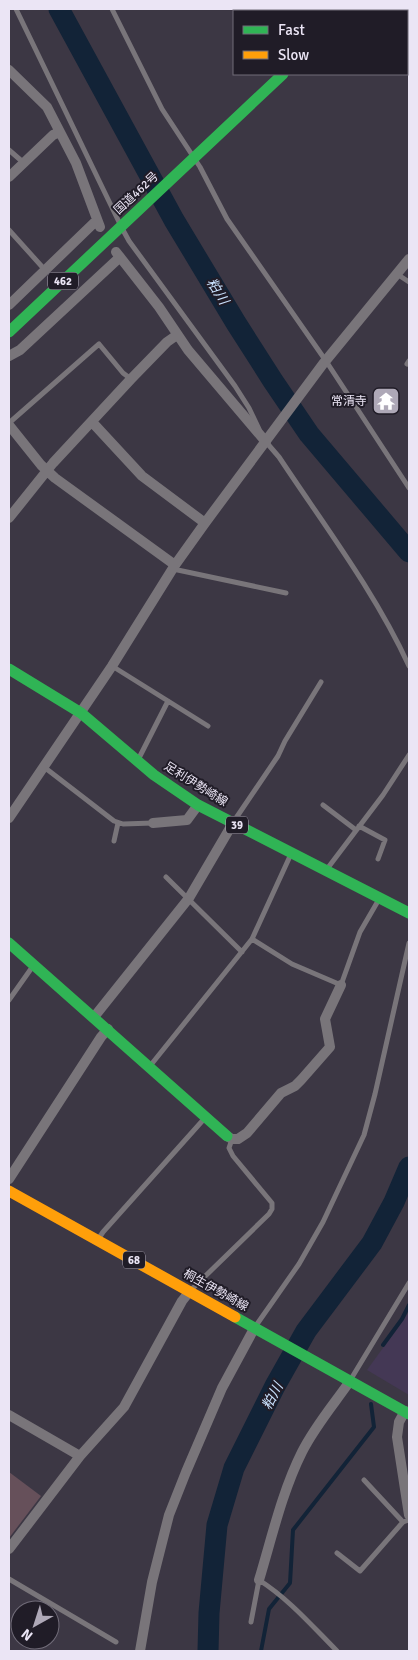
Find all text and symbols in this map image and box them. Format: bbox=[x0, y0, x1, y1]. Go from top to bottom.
legend bbox=[233, 10, 408, 75]
text: Fast bbox=[278, 21, 305, 39]
text: Slow bbox=[278, 46, 309, 64]
street label: 国道462号 bbox=[111, 169, 162, 218]
road number: 462 bbox=[48, 272, 78, 290]
water label: 粕川 bbox=[203, 275, 233, 309]
temple icon: 常清寺 bbox=[371, 386, 401, 416]
place label: 常清寺 bbox=[331, 394, 367, 409]
street label: 足利伊勢崎線 bbox=[161, 759, 230, 810]
road number: 39 bbox=[226, 816, 248, 834]
road number: 68 bbox=[123, 1252, 145, 1268]
street label: 桐生伊勢崎線 bbox=[181, 1266, 251, 1314]
water label: 粕川 bbox=[258, 1378, 287, 1413]
north arrow bbox=[10, 1600, 60, 1650]
text: N bbox=[18, 1625, 36, 1644]

